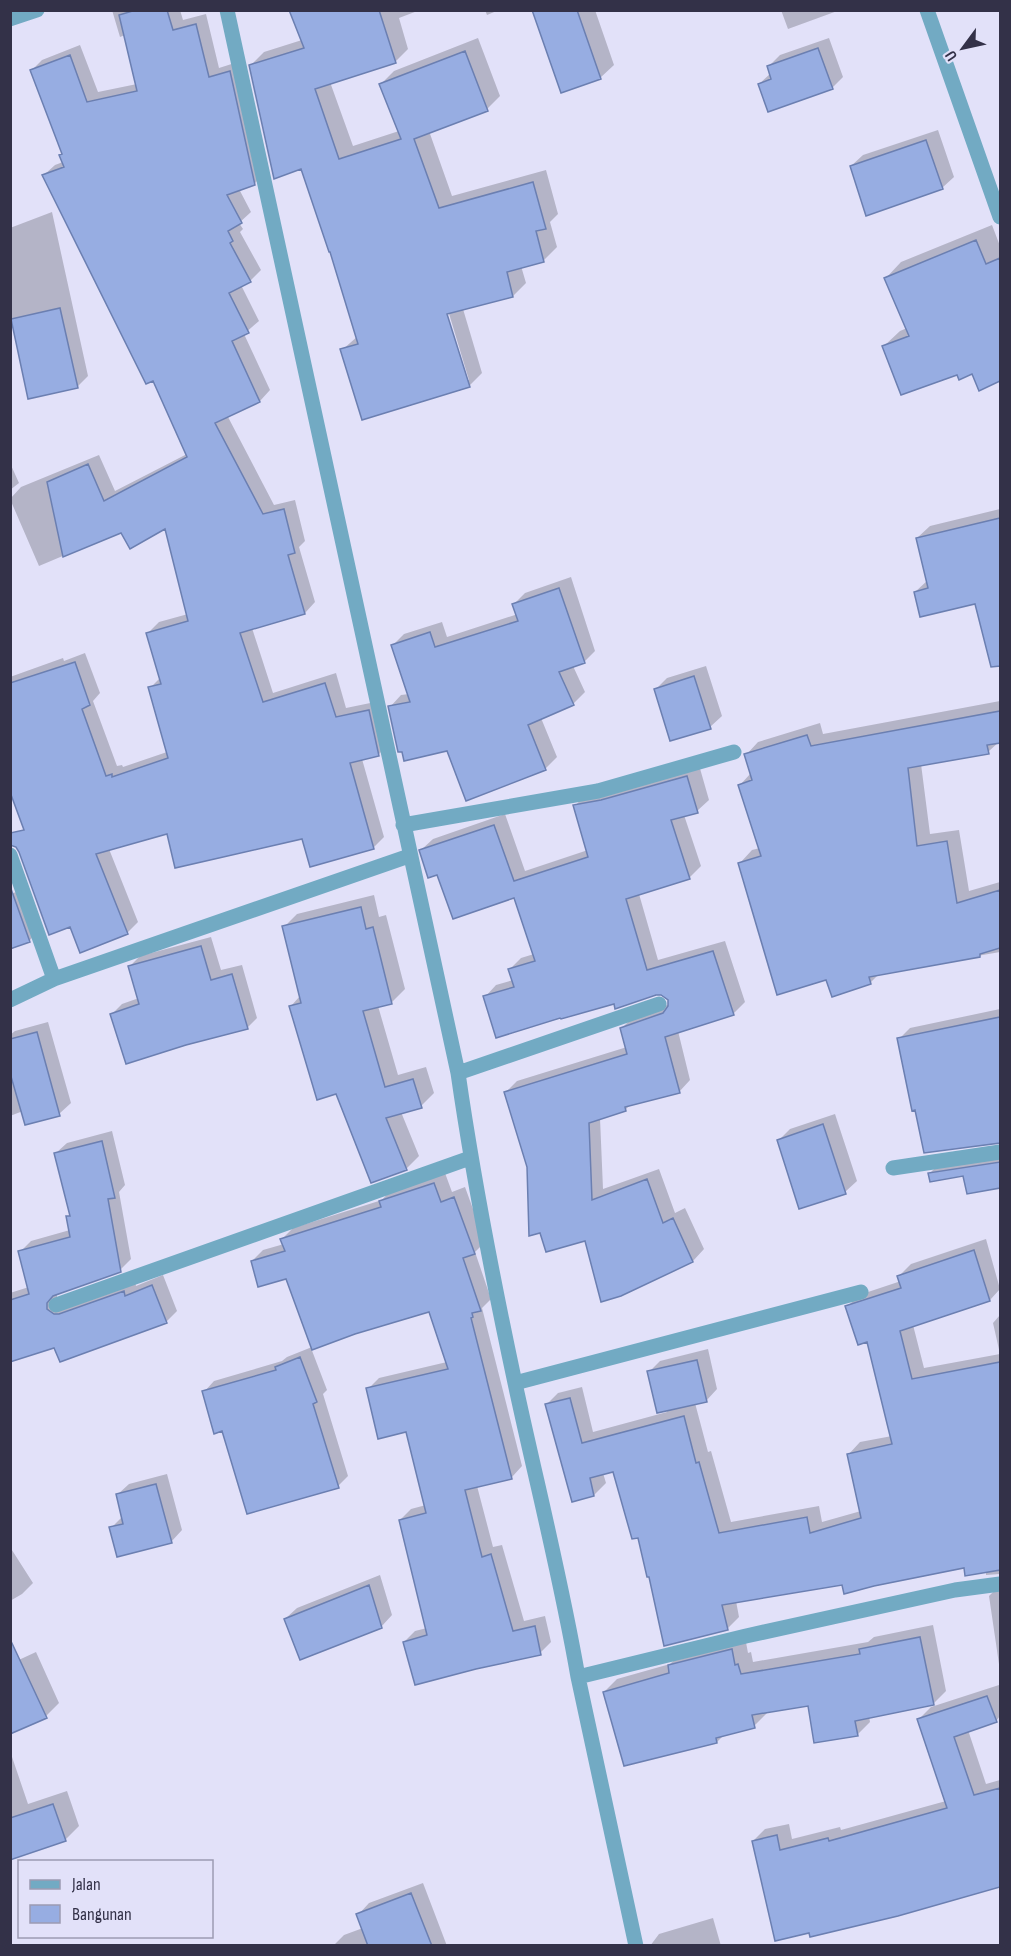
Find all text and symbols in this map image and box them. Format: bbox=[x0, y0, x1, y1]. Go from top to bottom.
north arrow bbox=[933, 18, 993, 78]
text: U bbox=[941, 47, 962, 64]
legend bbox=[18, 1860, 213, 1938]
text: Jalan bbox=[71, 1874, 101, 1895]
text: Bangunan bbox=[72, 1904, 132, 1925]

